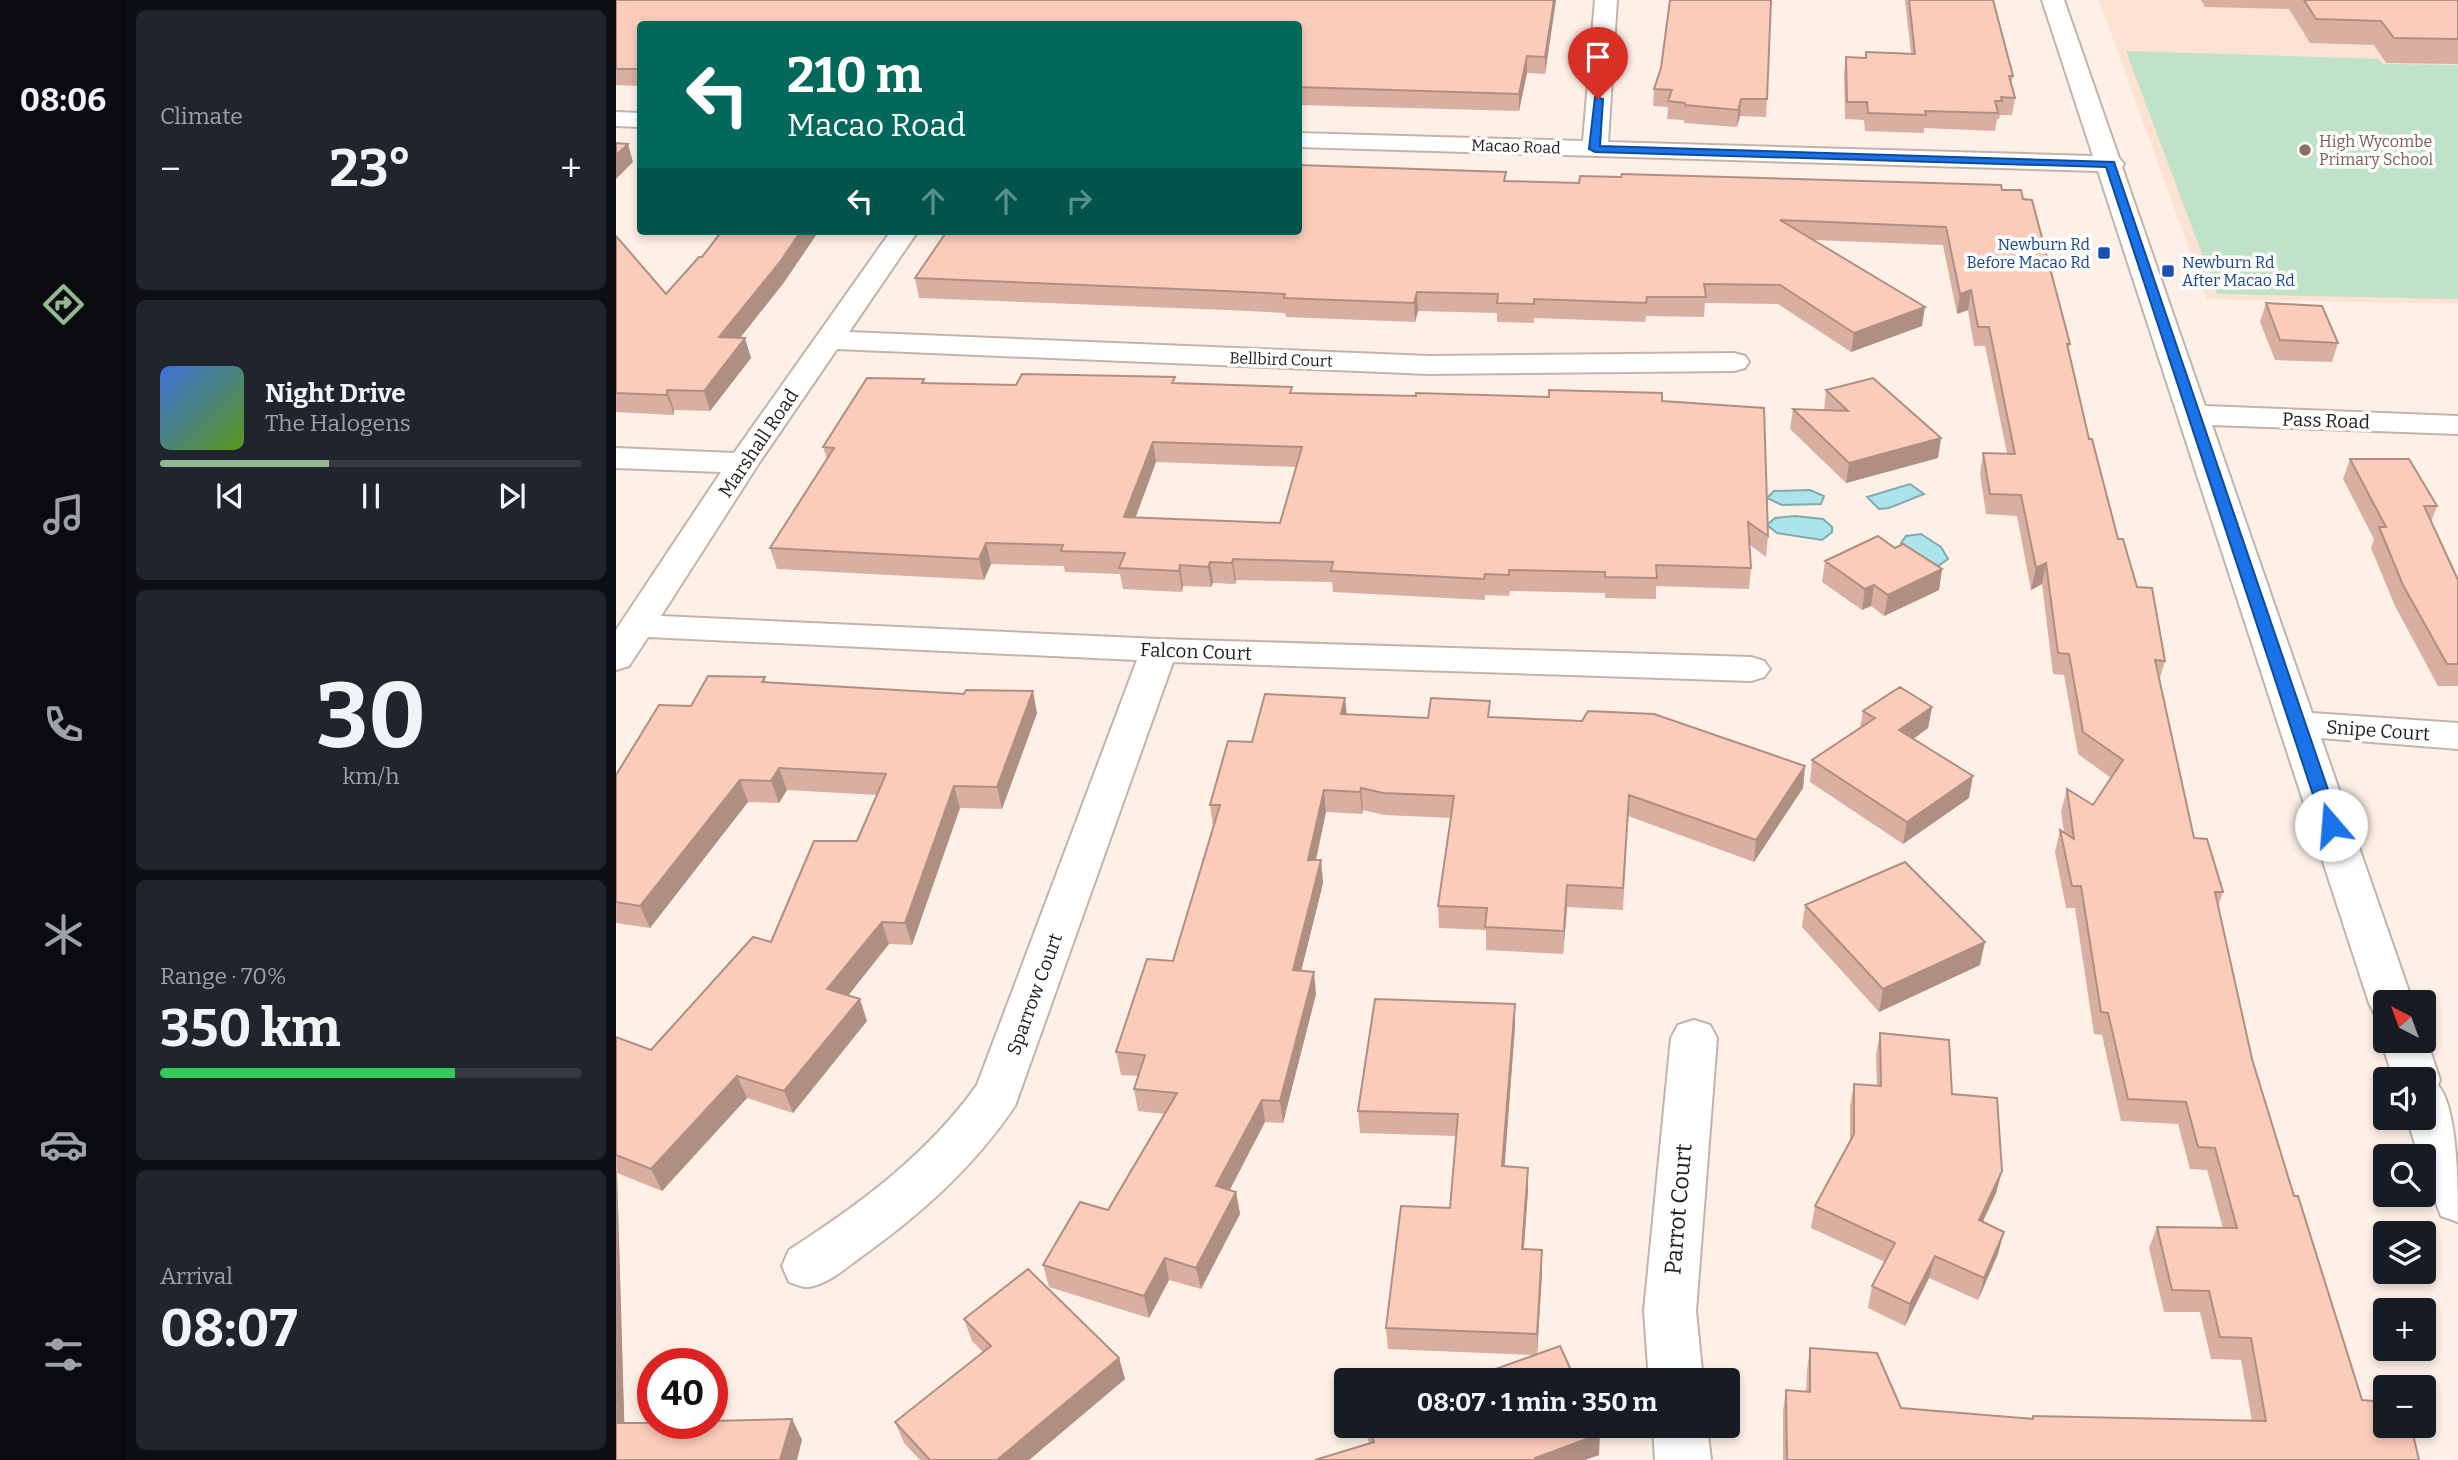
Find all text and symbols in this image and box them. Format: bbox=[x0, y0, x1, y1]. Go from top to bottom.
pin bbox=[1568, 27, 1628, 99]
icon: arrive bbox=[1579, 38, 1617, 76]
text: 210 m bbox=[787, 46, 922, 105]
icon: left bbox=[672, 49, 763, 140]
text: 08:06 bbox=[20, 81, 106, 119]
text: Climate bbox=[160, 102, 243, 130]
text: Macao Road bbox=[787, 106, 966, 144]
place label: High Wycombe Primary School bbox=[2319, 132, 2434, 169]
street label: Macao Road bbox=[1471, 135, 1562, 158]
text: 23° bbox=[330, 137, 412, 200]
marker: High Wycombe Primary School bbox=[2297, 142, 2313, 158]
text: − bbox=[160, 146, 181, 192]
text: + bbox=[560, 146, 582, 192]
icon: left bbox=[841, 182, 879, 220]
icon: ahead bbox=[914, 182, 952, 220]
icon: ahead bbox=[987, 182, 1025, 220]
icon: right bbox=[1060, 182, 1098, 220]
place label: Newburn Rd Before Macao Rd bbox=[1966, 235, 2091, 272]
marker: Newburn Rd Before Macao Rd bbox=[2096, 245, 2112, 261]
place label: Newburn Rd After Macao Rd bbox=[2182, 253, 2295, 290]
marker: Newburn Rd After Macao Rd bbox=[2160, 263, 2176, 279]
icon: directions bbox=[39, 280, 88, 329]
street label: Bellbird Court bbox=[1229, 348, 1333, 371]
text: Night Drive bbox=[265, 378, 406, 409]
street label: Marshall Road bbox=[714, 385, 803, 502]
street label: Pass Road bbox=[2282, 407, 2370, 434]
text: The Halogens bbox=[265, 409, 411, 437]
icon: previous bbox=[211, 477, 249, 515]
icon: pause bbox=[352, 477, 390, 515]
icon: next bbox=[493, 477, 531, 515]
icon: music bbox=[39, 490, 88, 539]
street label: Falcon Court bbox=[1140, 638, 1252, 665]
text: 30 bbox=[316, 662, 426, 771]
icon: phone bbox=[39, 700, 88, 749]
street label: Snipe Court bbox=[2325, 715, 2431, 746]
text: km/h bbox=[343, 762, 399, 790]
position arrow bbox=[2294, 788, 2368, 862]
icon: climate bbox=[39, 910, 88, 959]
street label: Sparrow Court bbox=[1002, 930, 1067, 1058]
text: Range · 70% bbox=[160, 962, 286, 990]
north arrow bbox=[2373, 990, 2436, 1054]
map controls bbox=[2373, 990, 2436, 1438]
text: 350 km bbox=[160, 997, 341, 1060]
button: sound bbox=[2373, 1067, 2436, 1130]
icon: car bbox=[39, 1120, 88, 1169]
street label: Parrot Court bbox=[1658, 1142, 1698, 1276]
button: search bbox=[2373, 1144, 2436, 1207]
button: layers bbox=[2373, 1221, 2436, 1284]
text: Arrival bbox=[160, 1262, 233, 1290]
text: 08:07 bbox=[160, 1297, 297, 1360]
button: + bbox=[2373, 1298, 2436, 1361]
icon: filters bbox=[39, 1330, 88, 1379]
speed limit sign: 40 bbox=[637, 1348, 728, 1439]
button: − bbox=[2373, 1375, 2436, 1438]
text: 08:07 · 1 min · 350 m bbox=[1417, 1387, 1657, 1418]

